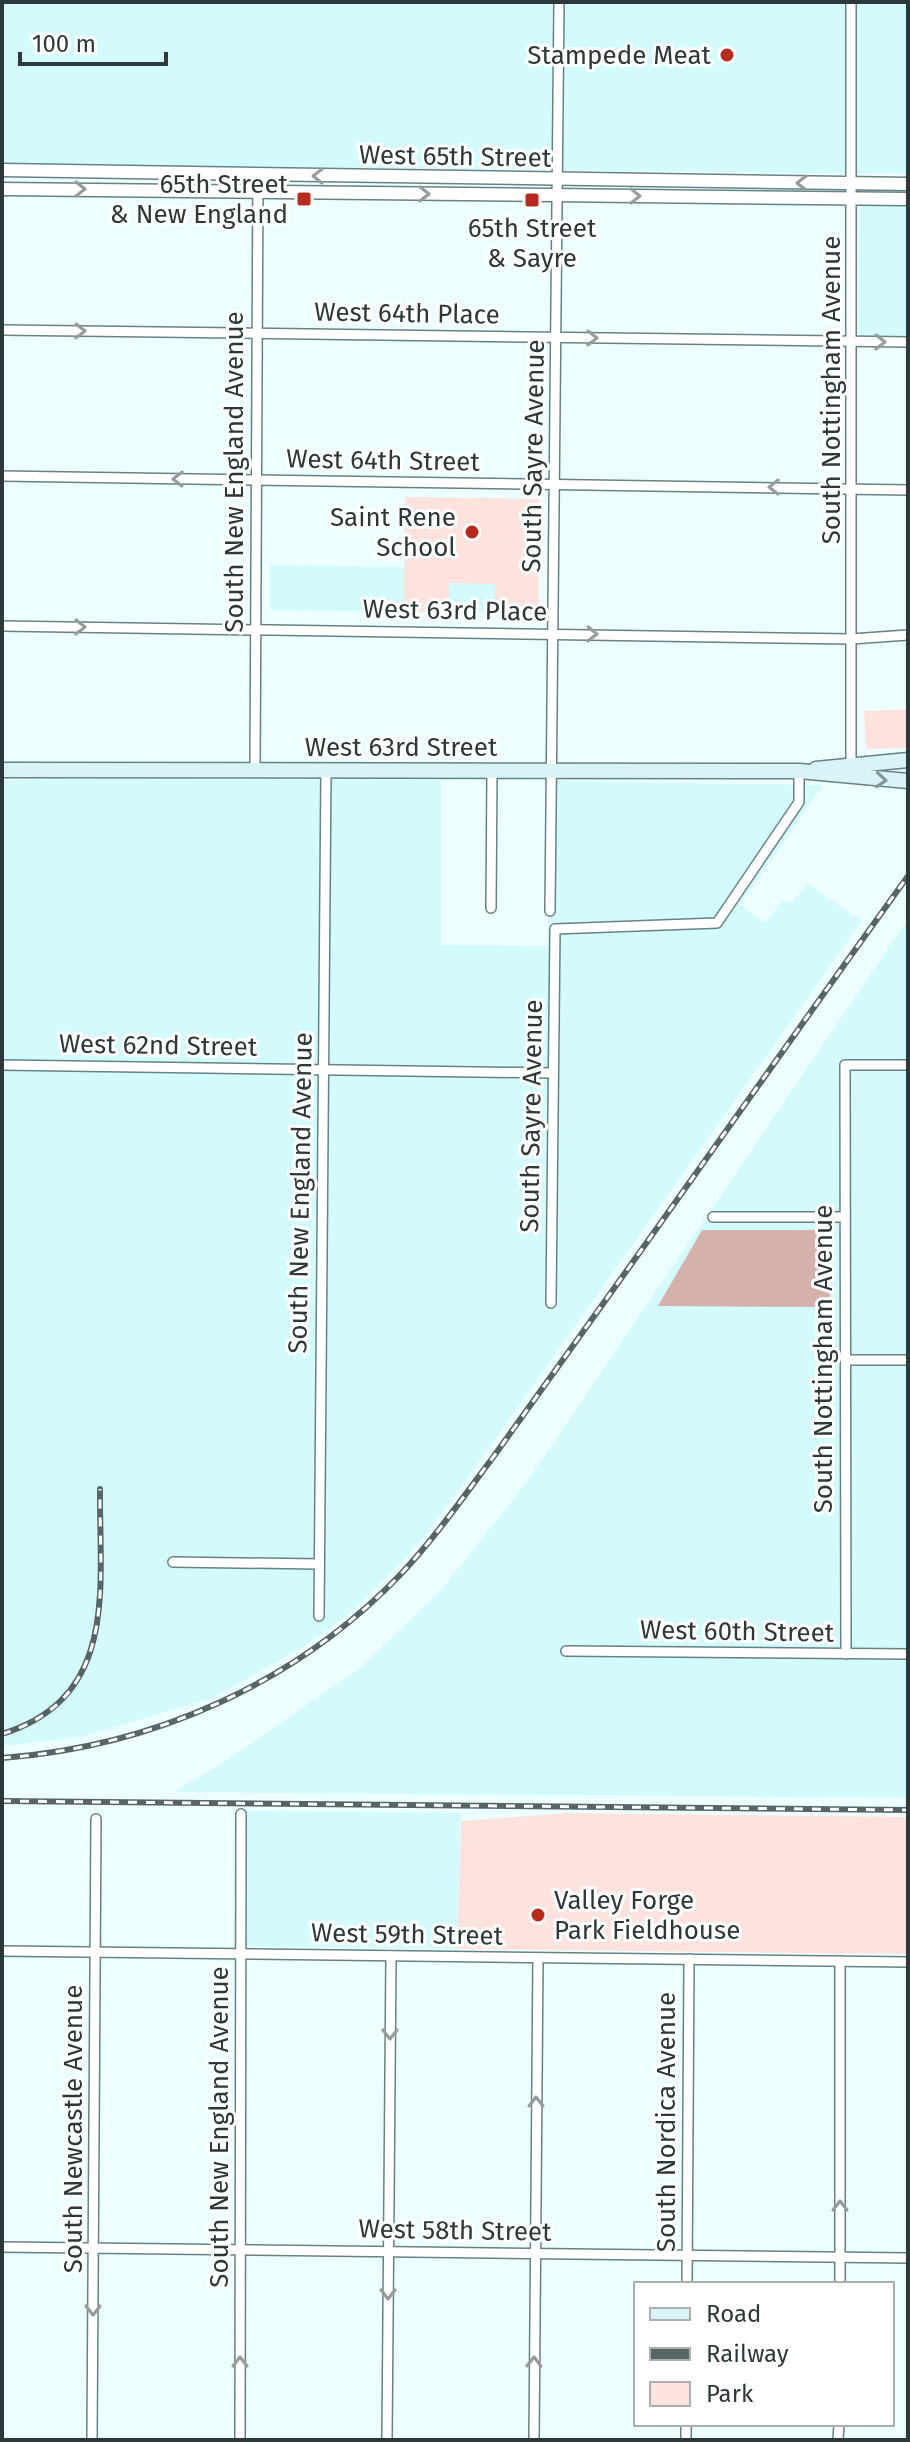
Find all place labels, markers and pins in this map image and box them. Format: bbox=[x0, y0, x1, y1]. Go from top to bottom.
place label: Stampede Meat bbox=[527, 40, 712, 71]
marker: Stampede Meat bbox=[718, 46, 736, 64]
place label: 65th Street & New England bbox=[110, 169, 289, 230]
marker: 65th Street & New England bbox=[295, 190, 313, 208]
marker: 65th Street & Sayre bbox=[523, 191, 541, 209]
place label: 65th Street & Sayre bbox=[468, 213, 597, 274]
place label: Saint Rene School bbox=[330, 502, 456, 563]
marker: Saint Rene School bbox=[463, 523, 481, 541]
place label: Valley Forge Park Fieldhouse bbox=[554, 1885, 740, 1946]
marker: Valley Forge Park Fieldhouse bbox=[529, 1906, 547, 1924]

